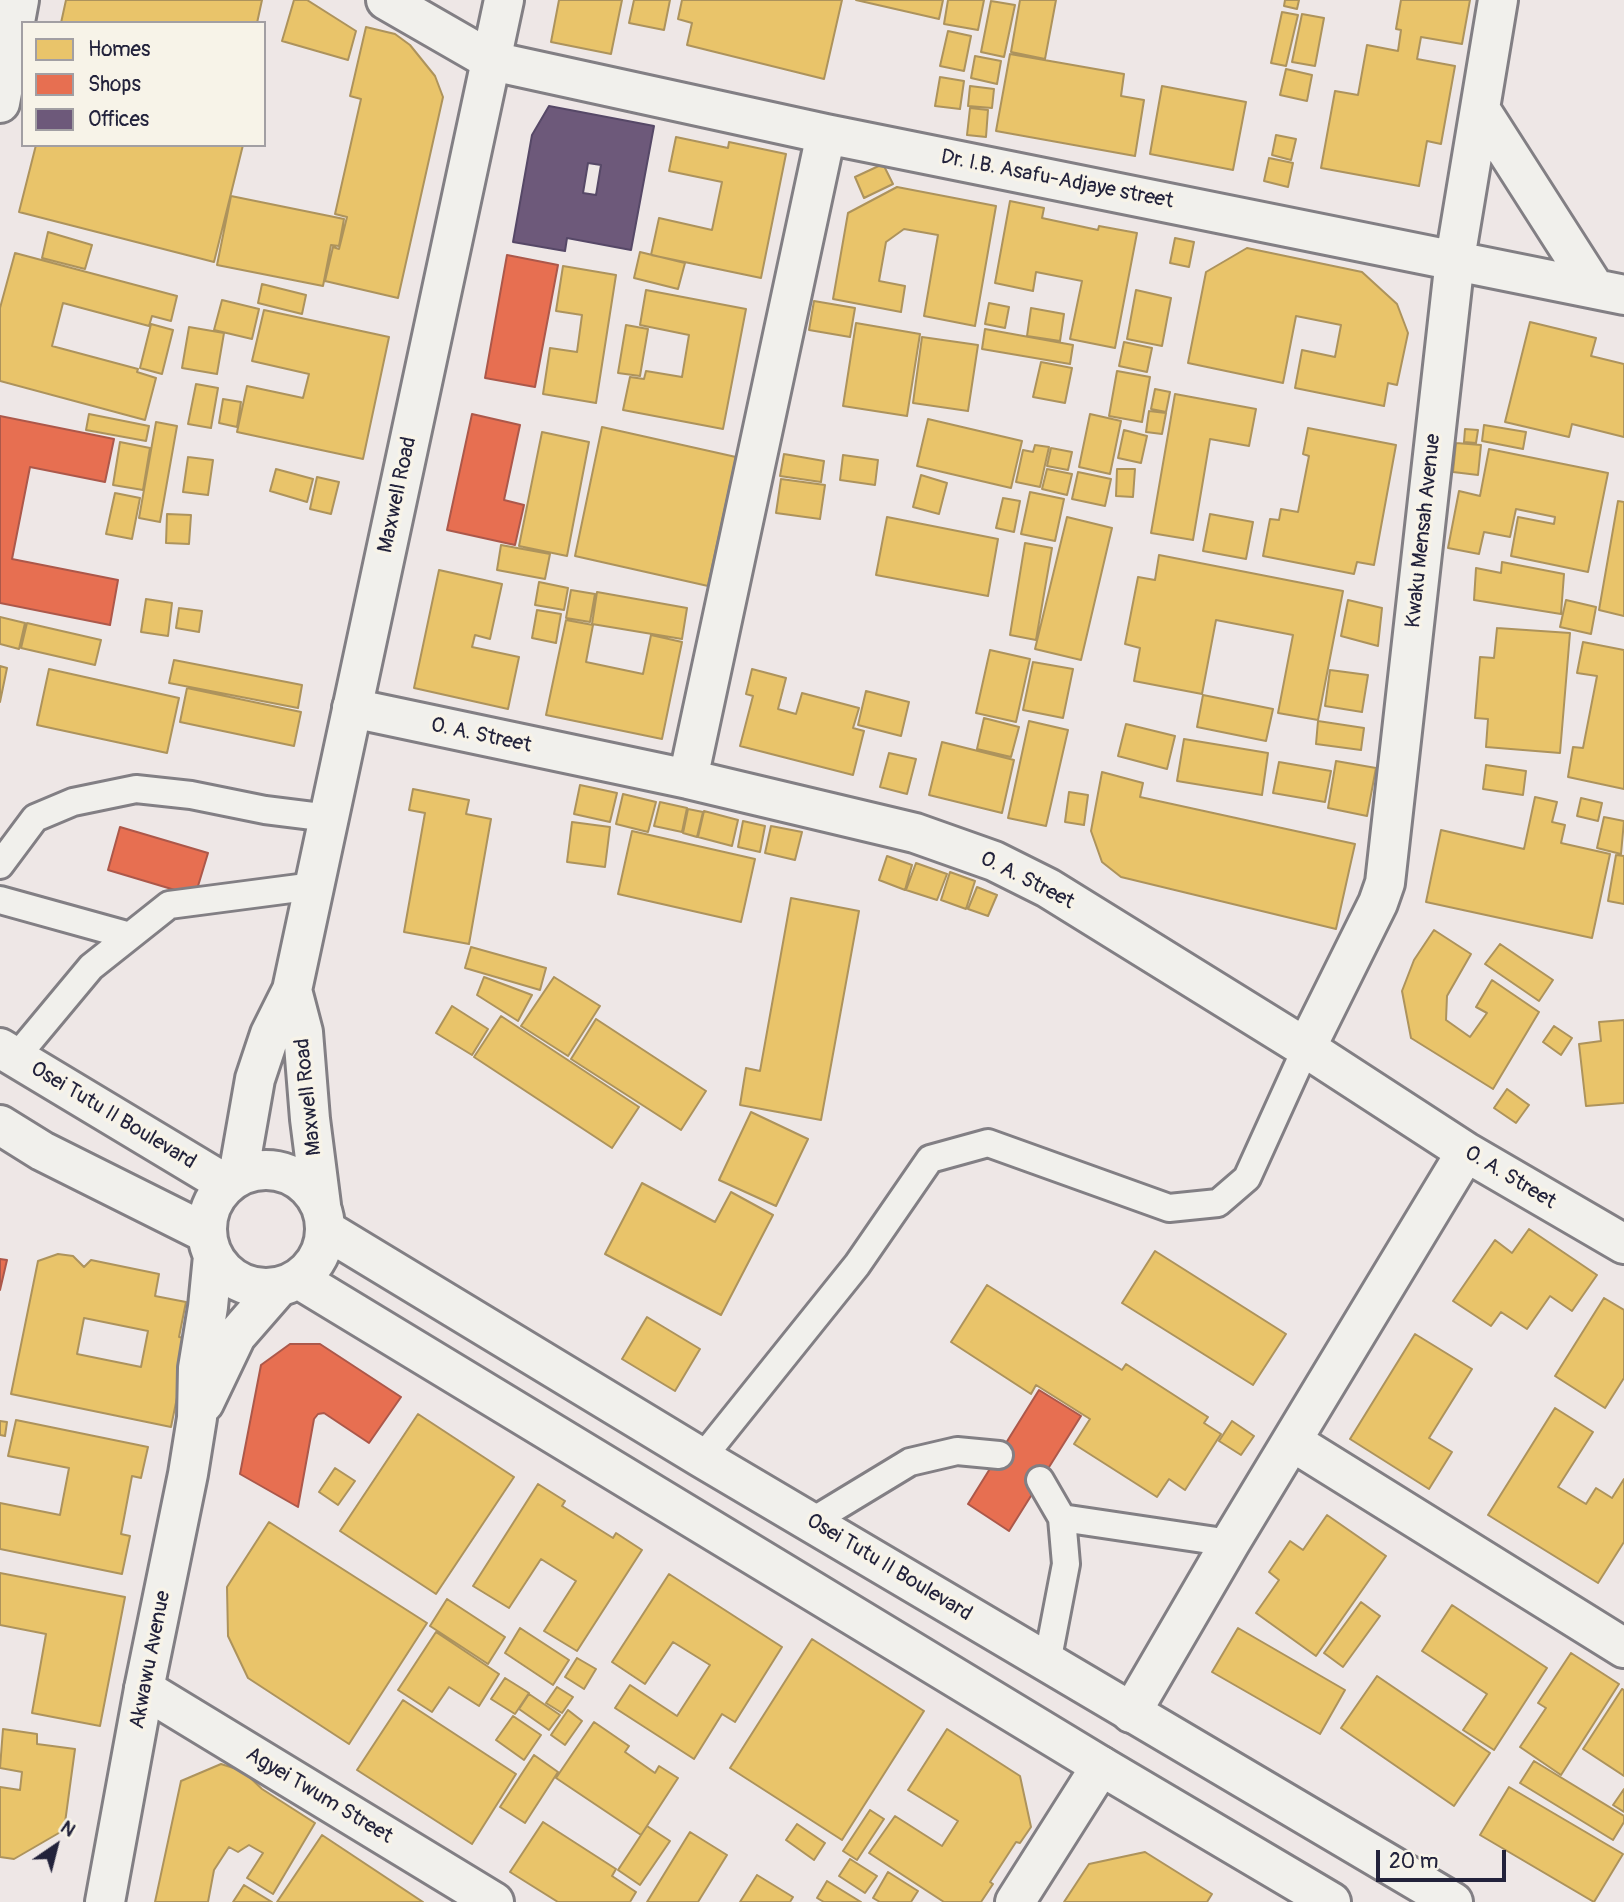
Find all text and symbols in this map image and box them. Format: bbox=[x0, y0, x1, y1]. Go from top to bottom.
legend bbox=[21, 21, 266, 147]
text: Homes bbox=[88, 36, 150, 63]
text: Shops bbox=[88, 71, 141, 98]
text: Offices bbox=[88, 106, 149, 133]
street label: Dr. I.B. Asafu-Adjaye street bbox=[939, 145, 1175, 215]
street label: Kwaku Mensah Avenue bbox=[1401, 433, 1447, 629]
street label: Maxwell Road bbox=[373, 435, 423, 555]
street label: O. A. Street bbox=[428, 713, 534, 759]
street label: O. A. Street bbox=[976, 847, 1078, 915]
street label: Maxwell Road bbox=[290, 1037, 328, 1157]
street label: Osei Tutu II Boulevard bbox=[26, 1057, 200, 1175]
street label: O. A. Street bbox=[1460, 1141, 1560, 1215]
street label: Osei Tutu II Boulevard bbox=[802, 1509, 976, 1627]
street label: Akwawu Avenue bbox=[125, 1589, 177, 1731]
street label: Agyei Twum Street bbox=[241, 1742, 397, 1850]
north arrow bbox=[21, 1811, 91, 1881]
text: N bbox=[56, 1815, 80, 1842]
scale bar bbox=[1379, 1836, 1508, 1880]
text: 20 m bbox=[1389, 1848, 1438, 1875]

